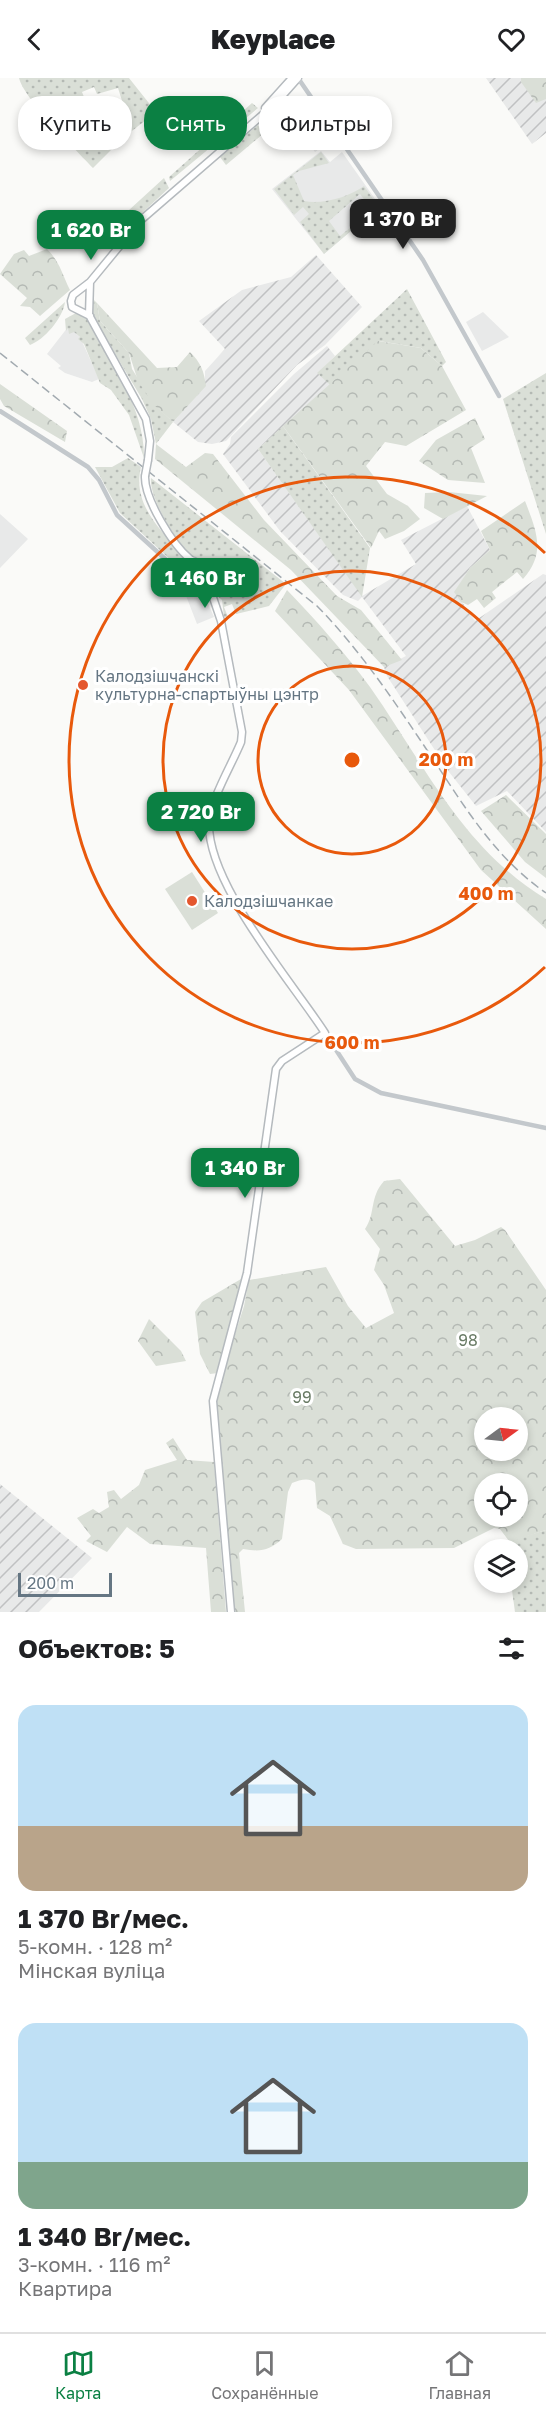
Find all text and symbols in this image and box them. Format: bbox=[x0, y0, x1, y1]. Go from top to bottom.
icon: back bbox=[18, 23, 51, 56]
text: Keyplace bbox=[211, 23, 335, 55]
icon: heart bbox=[495, 23, 528, 56]
chip: Купить bbox=[18, 96, 132, 150]
chip: Снять bbox=[144, 96, 247, 150]
chip: Фильтры bbox=[259, 96, 392, 150]
pin: 1 370 Br bbox=[341, 199, 465, 250]
text: 1 370 Br bbox=[364, 206, 442, 230]
pin: 1 620 Br bbox=[29, 210, 153, 261]
text: 1 620 Br bbox=[51, 217, 131, 241]
pin: 1 460 Br bbox=[143, 558, 267, 609]
text: 1 460 Br bbox=[165, 565, 245, 589]
place label: Калодзішчанскі культурна-спартыўны цэнтр bbox=[95, 666, 319, 704]
marker: Калодзішчанскі культурна-спартыўны цэнтр bbox=[76, 678, 90, 692]
text: 200 m bbox=[419, 748, 473, 770]
centre of rings bbox=[342, 750, 362, 770]
pin: 2 720 Br bbox=[139, 792, 263, 843]
text: 2 720 Br bbox=[161, 799, 241, 823]
text: 400 m bbox=[459, 882, 513, 904]
place label: Калодзішчанкае bbox=[204, 891, 333, 911]
marker: Калодзішчанкае bbox=[185, 894, 199, 908]
text: 600 m bbox=[324, 1031, 380, 1053]
pin: 1 340 Br bbox=[183, 1148, 307, 1199]
text: 1 340 Br bbox=[205, 1155, 285, 1179]
park label: 98 bbox=[458, 1330, 478, 1350]
park label: 99 bbox=[292, 1387, 312, 1407]
north arrow bbox=[474, 1407, 528, 1461]
map controls bbox=[474, 1407, 528, 1593]
button: locate bbox=[474, 1473, 528, 1527]
button: layers bbox=[474, 1539, 528, 1593]
scale bar bbox=[18, 1570, 112, 1598]
text: 200 m bbox=[27, 1573, 74, 1593]
icon: filters bbox=[495, 1632, 528, 1665]
text: Объектов: 5 bbox=[18, 1633, 175, 1664]
icon: home bbox=[219, 1744, 327, 1852]
text: 1 370 Br/мес. bbox=[18, 1903, 189, 1934]
text: 5-комн. · 128 m² bbox=[18, 1934, 172, 1958]
text: Мінская вуліца bbox=[18, 1958, 165, 1982]
icon: home bbox=[219, 2062, 327, 2170]
text: 1 340 Br/мес. bbox=[18, 2221, 191, 2252]
text: 3-комн. · 116 m² bbox=[18, 2252, 170, 2276]
text: Квартира bbox=[18, 2276, 112, 2300]
tab: Карта bbox=[55, 2347, 101, 2403]
tab: Сохранённые bbox=[211, 2347, 319, 2403]
tab: Главная bbox=[428, 2347, 491, 2403]

